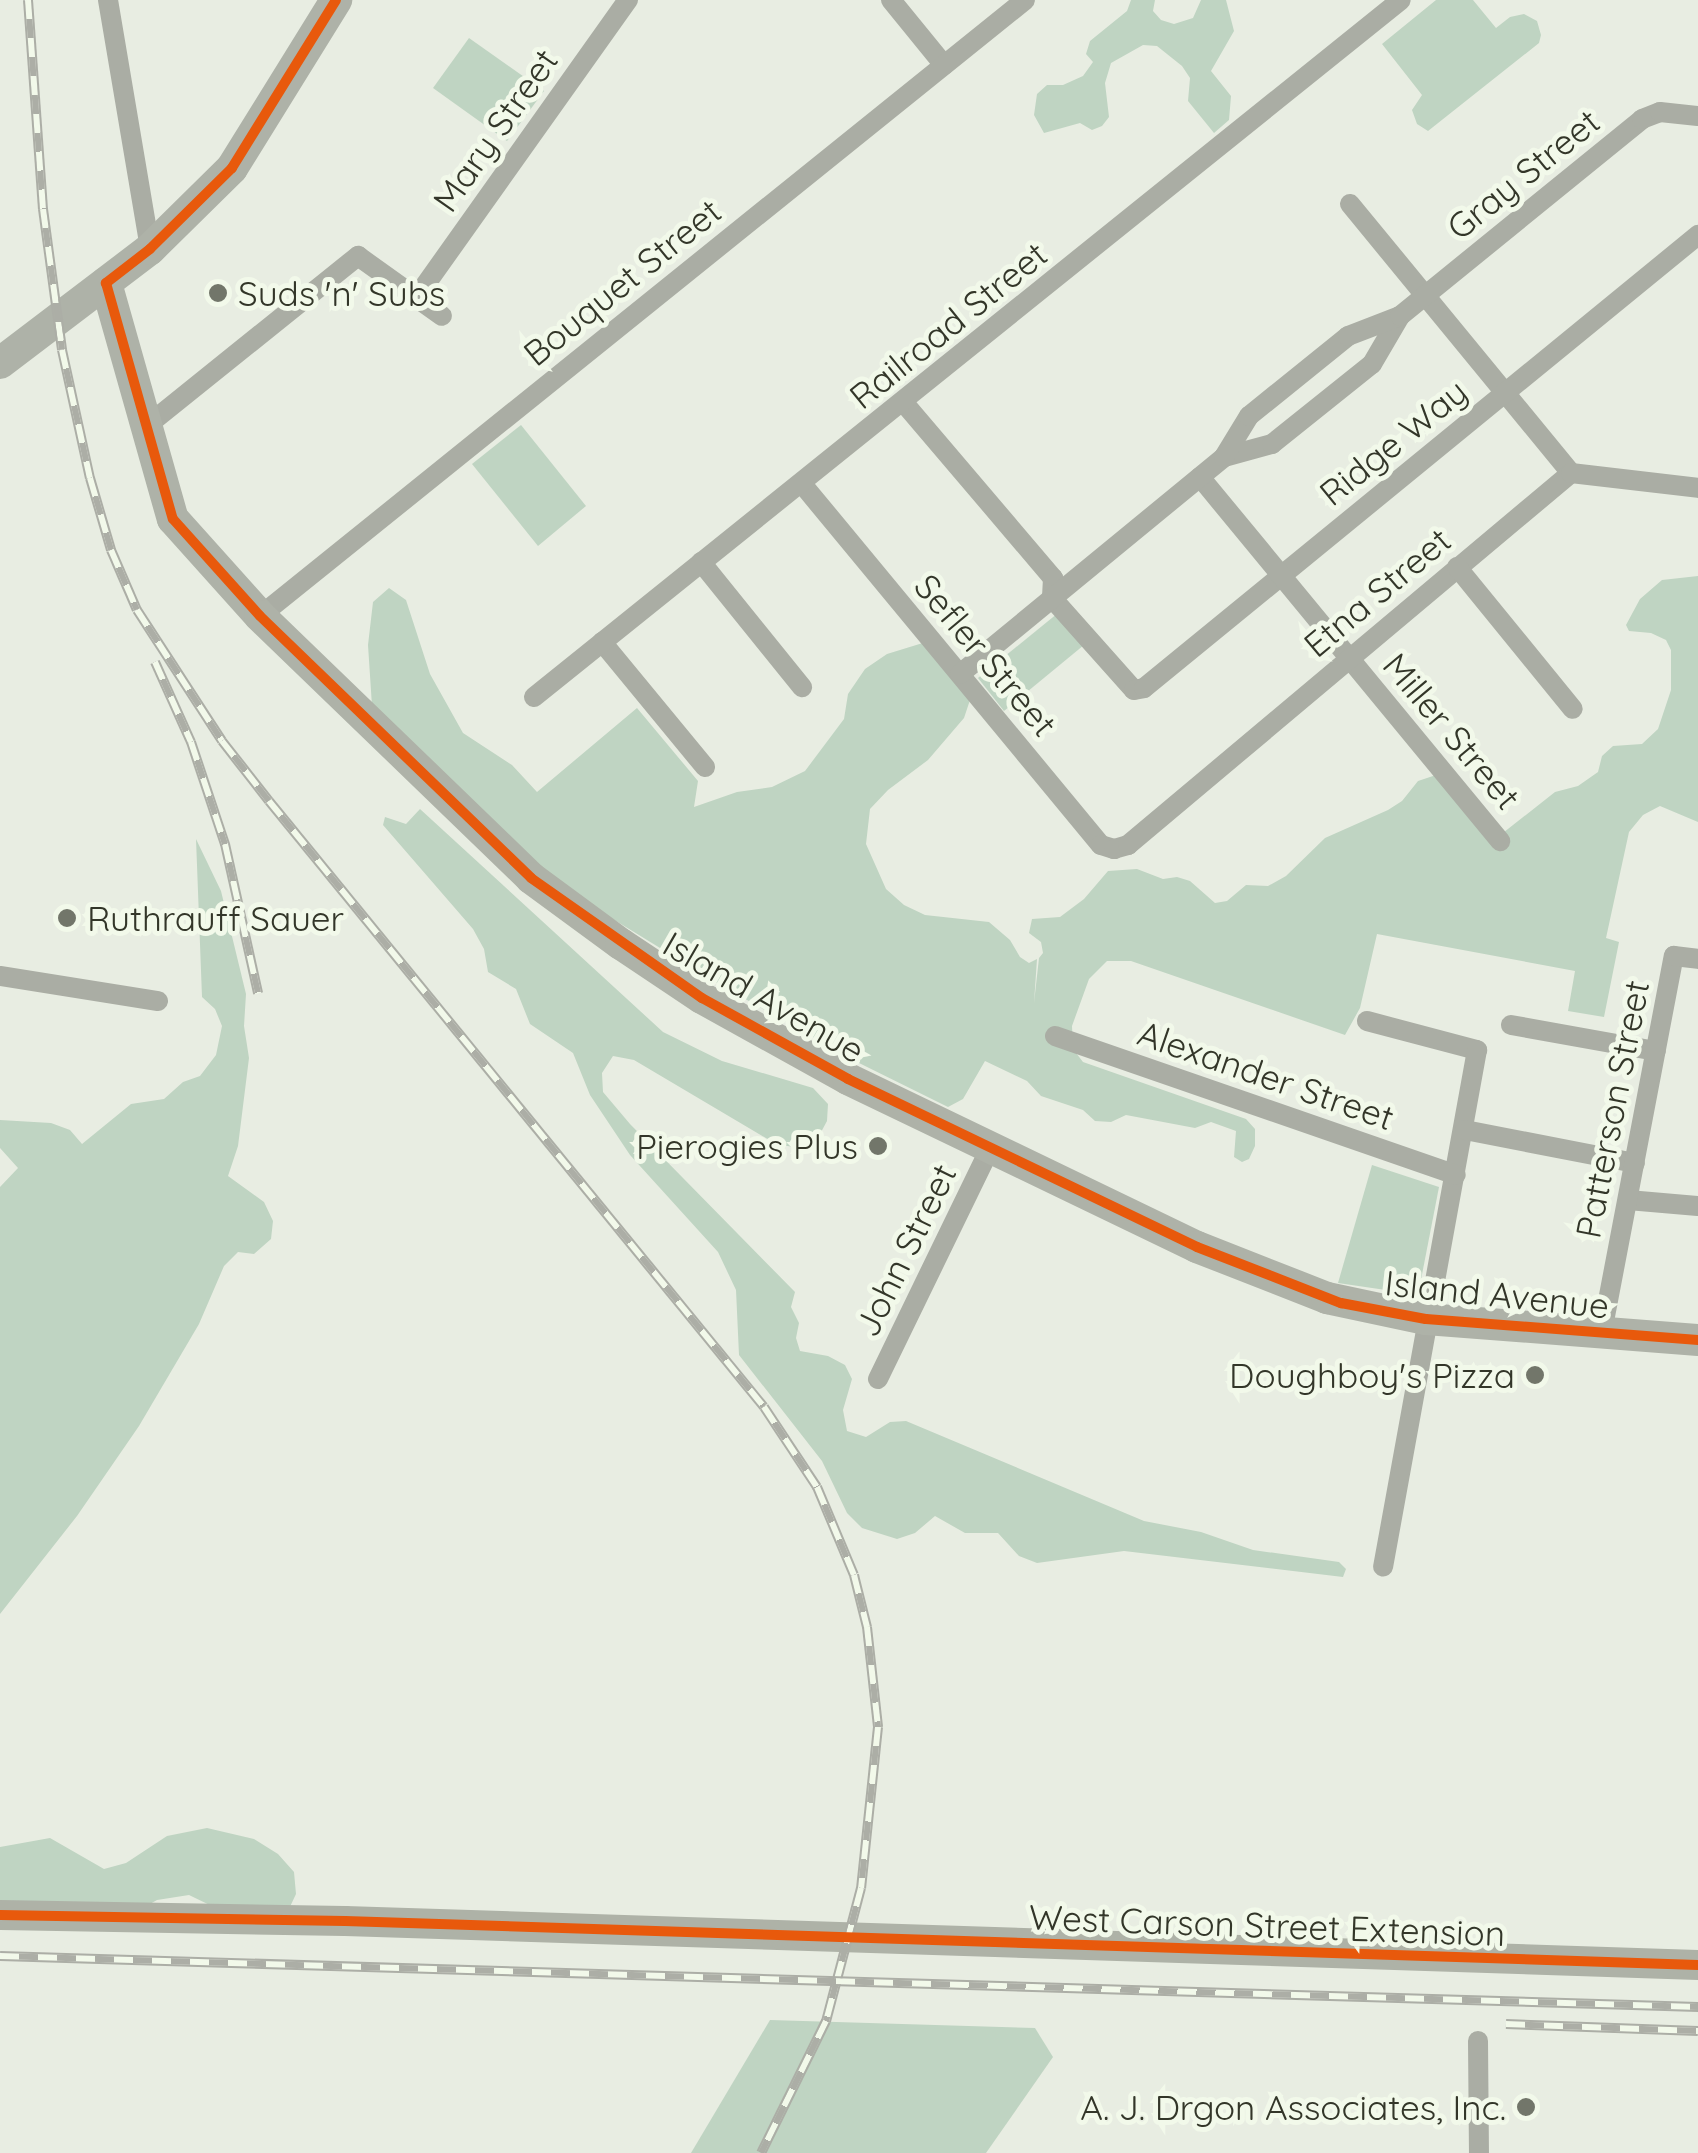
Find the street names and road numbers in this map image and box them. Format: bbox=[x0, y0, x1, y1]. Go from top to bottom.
street label: Mary Street bbox=[424, 41, 566, 219]
street label: Gray Street bbox=[1438, 100, 1608, 248]
street label: Bouquet Street bbox=[515, 190, 729, 374]
street label: Railroad Street bbox=[841, 233, 1055, 417]
street label: Ridge Way bbox=[1311, 370, 1475, 514]
street label: Etna Street bbox=[1295, 519, 1459, 665]
street label: Sefler Street bbox=[906, 565, 1066, 745]
street label: Miller Street bbox=[1375, 644, 1529, 818]
street label: Island Avenue bbox=[656, 923, 872, 1071]
street label: Patterson Street bbox=[1566, 977, 1658, 1241]
street label: Alexander Street bbox=[1133, 1012, 1399, 1138]
street label: John Street bbox=[845, 1157, 965, 1343]
street label: Island Avenue bbox=[1383, 1261, 1611, 1327]
street label: West Carson Street Extension bbox=[1028, 1896, 1506, 1954]

